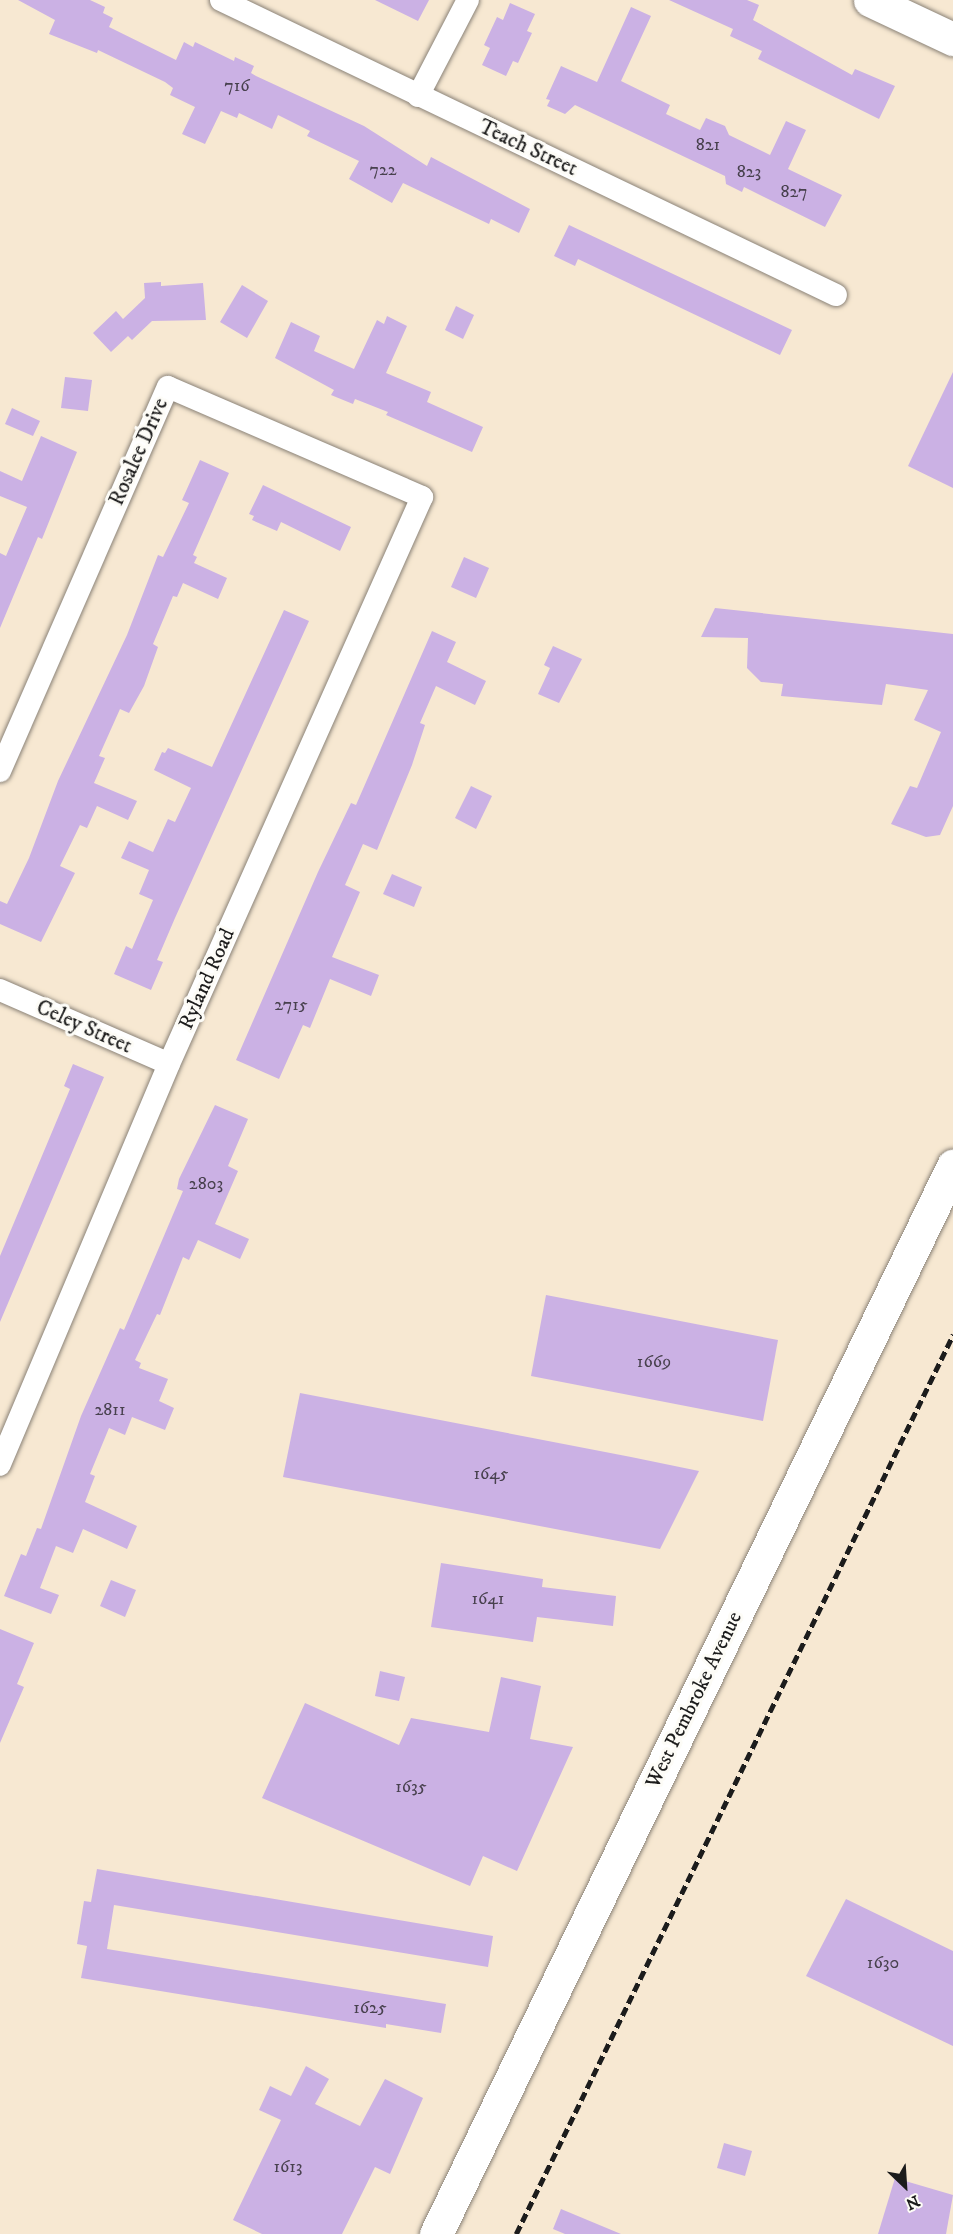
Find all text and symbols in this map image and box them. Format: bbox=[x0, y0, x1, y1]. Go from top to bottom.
house number: 716 bbox=[224, 75, 250, 97]
street label: Teach Street bbox=[475, 114, 581, 182]
house number: 821 bbox=[696, 134, 720, 156]
house number: 722 bbox=[369, 159, 397, 181]
house number: 823 bbox=[737, 161, 761, 183]
house number: 827 bbox=[781, 181, 807, 203]
street label: Rosalee Drive bbox=[104, 394, 174, 510]
street label: Ryland Road bbox=[174, 925, 240, 1033]
house number: 2715 bbox=[274, 994, 308, 1016]
street label: Celey Street bbox=[32, 995, 136, 1059]
house number: 2803 bbox=[189, 1173, 223, 1195]
house number: 1669 bbox=[637, 1351, 671, 1373]
house number: 2811 bbox=[94, 1399, 126, 1421]
house number: 1645 bbox=[473, 1463, 509, 1485]
house number: 1641 bbox=[472, 1588, 504, 1610]
street label: West Pembroke Avenue bbox=[640, 1608, 748, 1792]
house number: 1635 bbox=[395, 1776, 427, 1798]
house number: 1630 bbox=[867, 1952, 899, 1974]
house number: 1625 bbox=[353, 1997, 387, 2019]
house number: 1613 bbox=[273, 2156, 303, 2178]
north arrow bbox=[875, 2156, 935, 2216]
text: N bbox=[902, 2190, 923, 2214]

